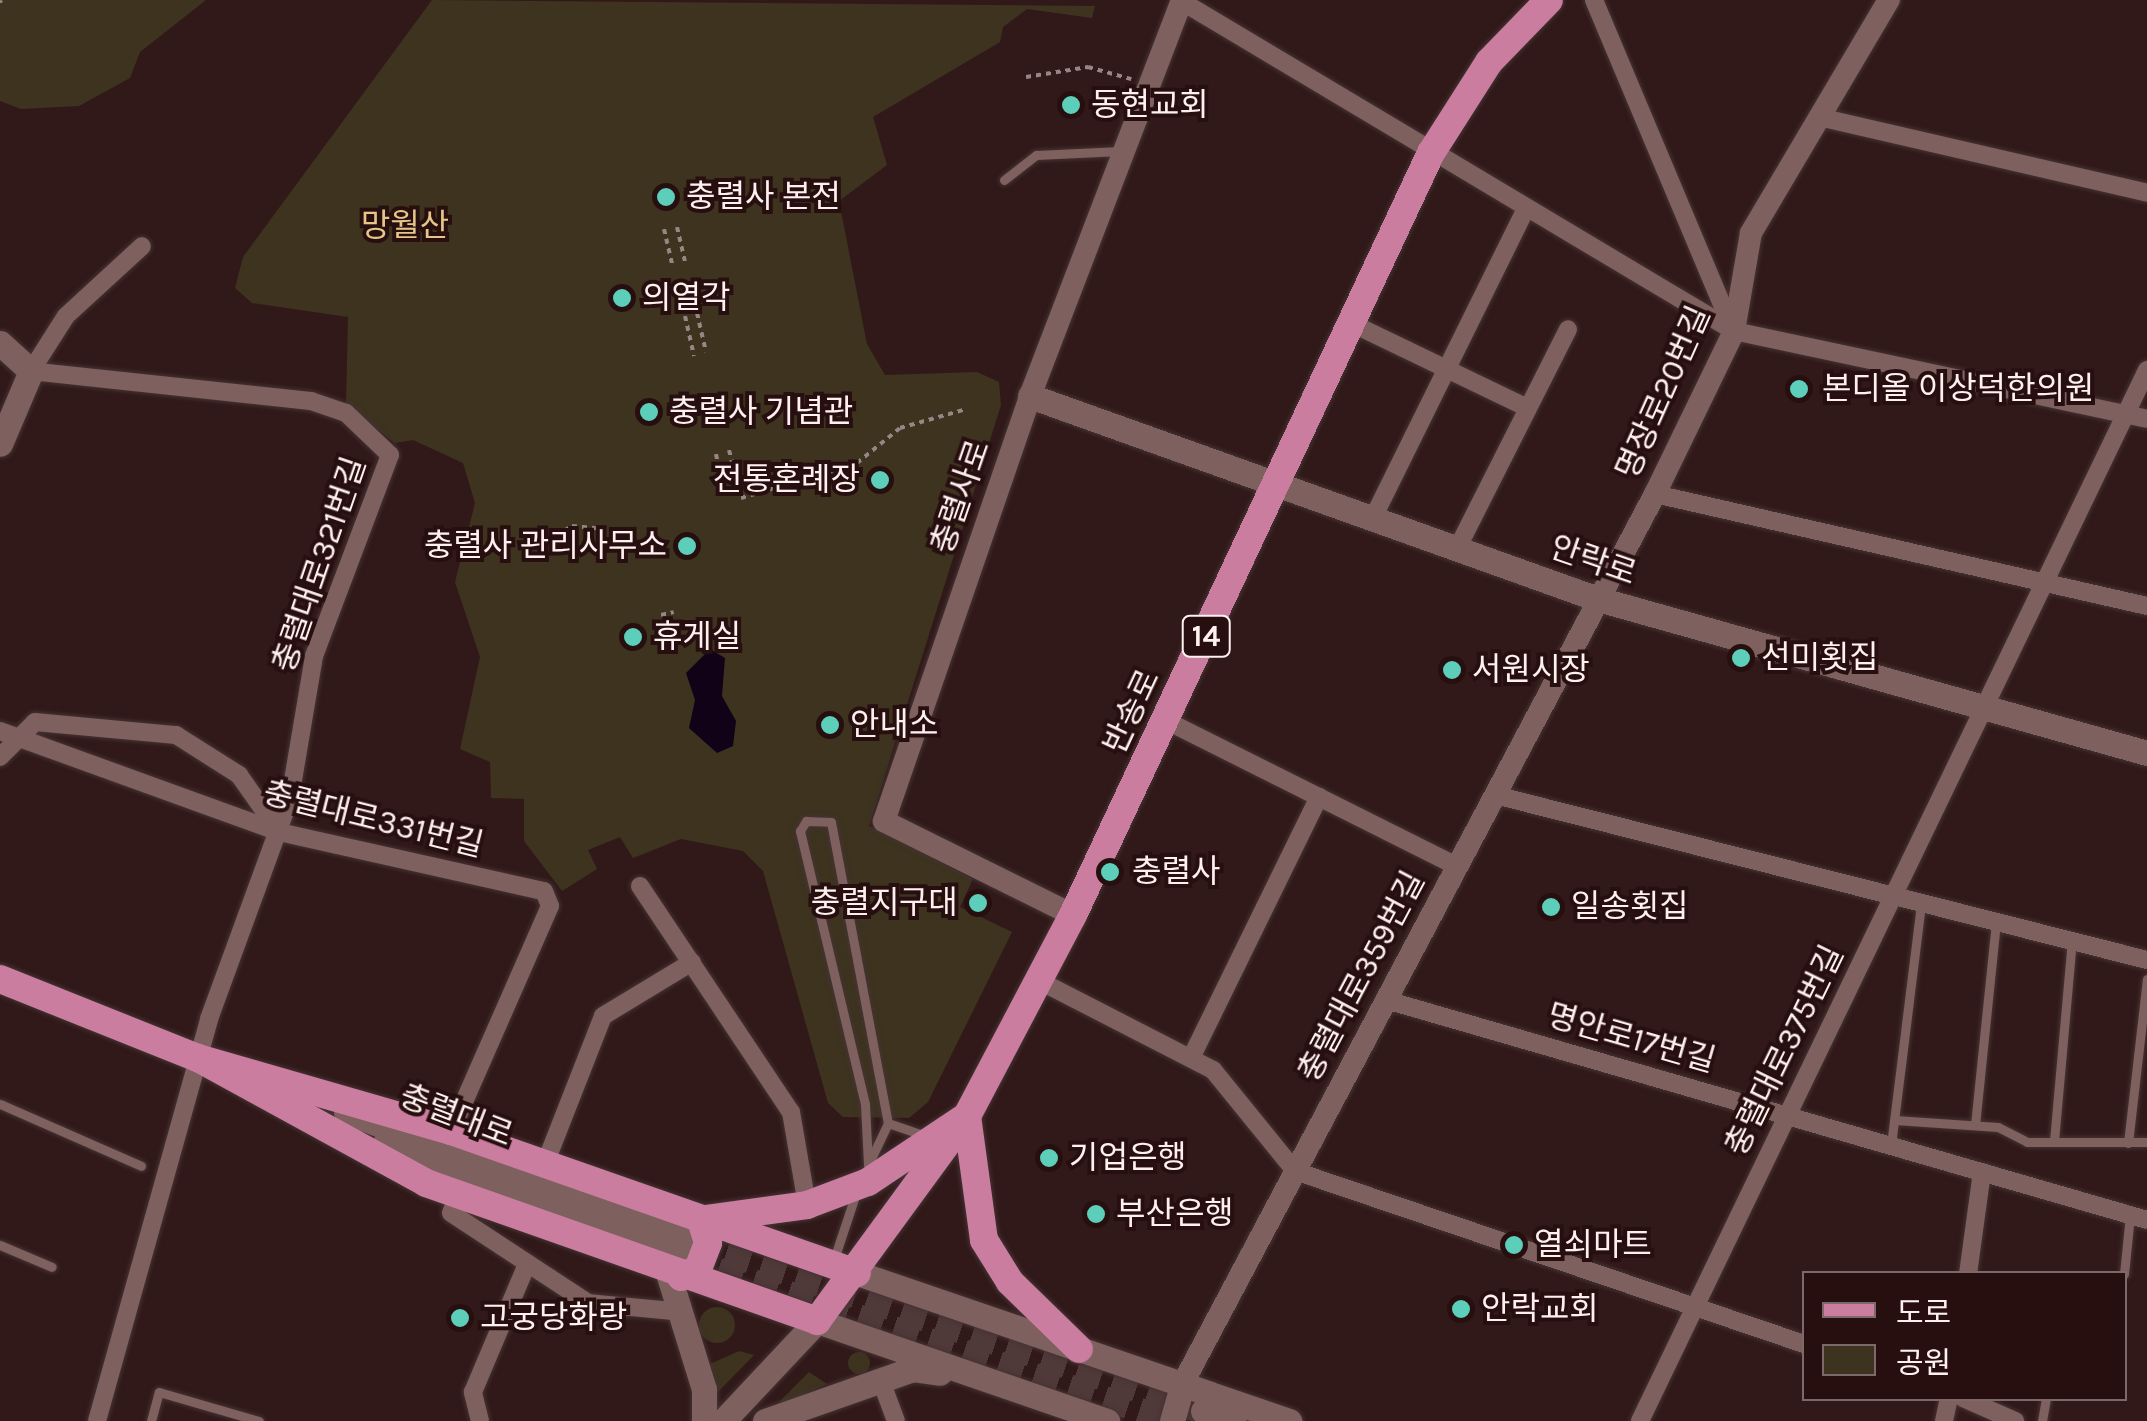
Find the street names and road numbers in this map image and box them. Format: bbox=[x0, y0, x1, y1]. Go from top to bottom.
street label: 명장로20번길 bbox=[1609, 301, 1719, 485]
street label: 충렬사로 bbox=[924, 435, 998, 559]
street label: 충렬대로321번길 bbox=[265, 453, 375, 677]
street label: 안락로 bbox=[1545, 528, 1641, 594]
road number: 14 bbox=[1181, 611, 1231, 661]
street label: 반송로 bbox=[1096, 664, 1168, 760]
street label: 충렬대로331번길 bbox=[259, 774, 487, 866]
street label: 충렬대로359번길 bbox=[1291, 865, 1433, 1089]
street label: 충렬대로375번길 bbox=[1718, 940, 1852, 1162]
street label: 명안로17번길 bbox=[1543, 997, 1719, 1081]
street label: 충렬대로 bbox=[394, 1077, 518, 1155]

